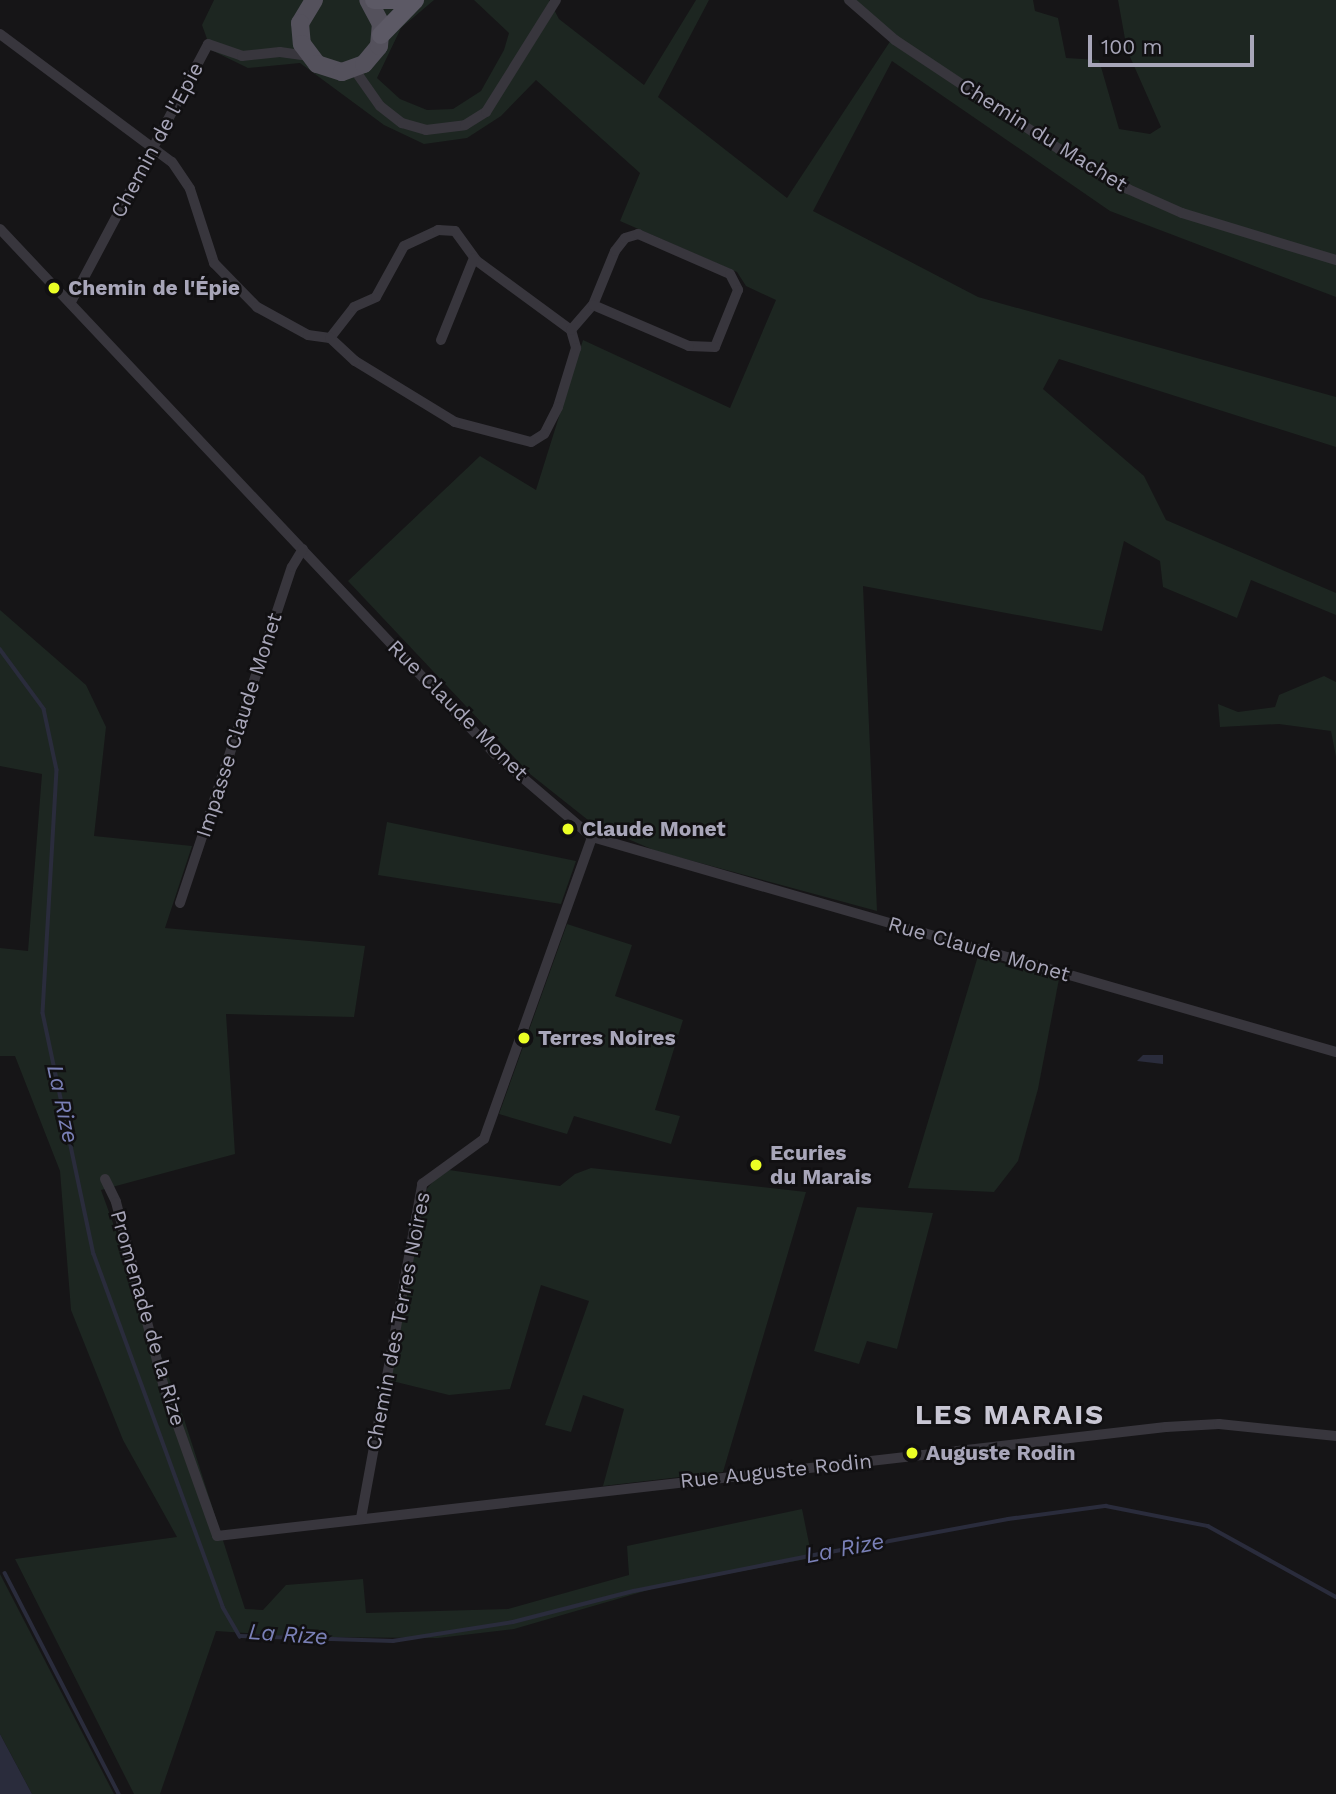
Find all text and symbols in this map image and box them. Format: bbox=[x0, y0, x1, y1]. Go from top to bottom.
scale bar bbox=[1091, 21, 1257, 65]
text: 100 m bbox=[1101, 34, 1163, 59]
street label: Chemin de l'Epie bbox=[105, 58, 209, 222]
street label: Chemin du Machet bbox=[954, 73, 1132, 197]
place label: Chemin de l'Épie bbox=[68, 275, 240, 301]
marker: Chemin de l'Épie bbox=[46, 280, 62, 296]
street label: Impasse Claude Monet bbox=[191, 610, 287, 840]
street label: Rue Claude Monet bbox=[383, 635, 533, 785]
place label: Claude Monet bbox=[582, 816, 726, 842]
marker: Claude Monet bbox=[560, 821, 576, 837]
street label: Rue Claude Monet bbox=[885, 911, 1073, 987]
place label: Terres Noires bbox=[538, 1025, 676, 1051]
marker: Terres Noires bbox=[516, 1030, 532, 1046]
water label: La Rize bbox=[40, 1062, 84, 1146]
place label: Ecuries du Marais bbox=[770, 1140, 872, 1190]
marker: Ecuries du Marais bbox=[748, 1157, 764, 1173]
street label: Chemin des Terres Noires bbox=[361, 1189, 435, 1453]
street label: Promenade de la Rize bbox=[105, 1207, 191, 1429]
district label: LES MARAIS bbox=[916, 1398, 1104, 1432]
place label: Auguste Rodin bbox=[926, 1440, 1076, 1466]
marker: Auguste Rodin bbox=[904, 1445, 920, 1461]
street label: Rue Auguste Rodin bbox=[678, 1448, 874, 1494]
water label: La Rize bbox=[803, 1528, 887, 1570]
water label: La Rize bbox=[247, 1618, 329, 1652]

